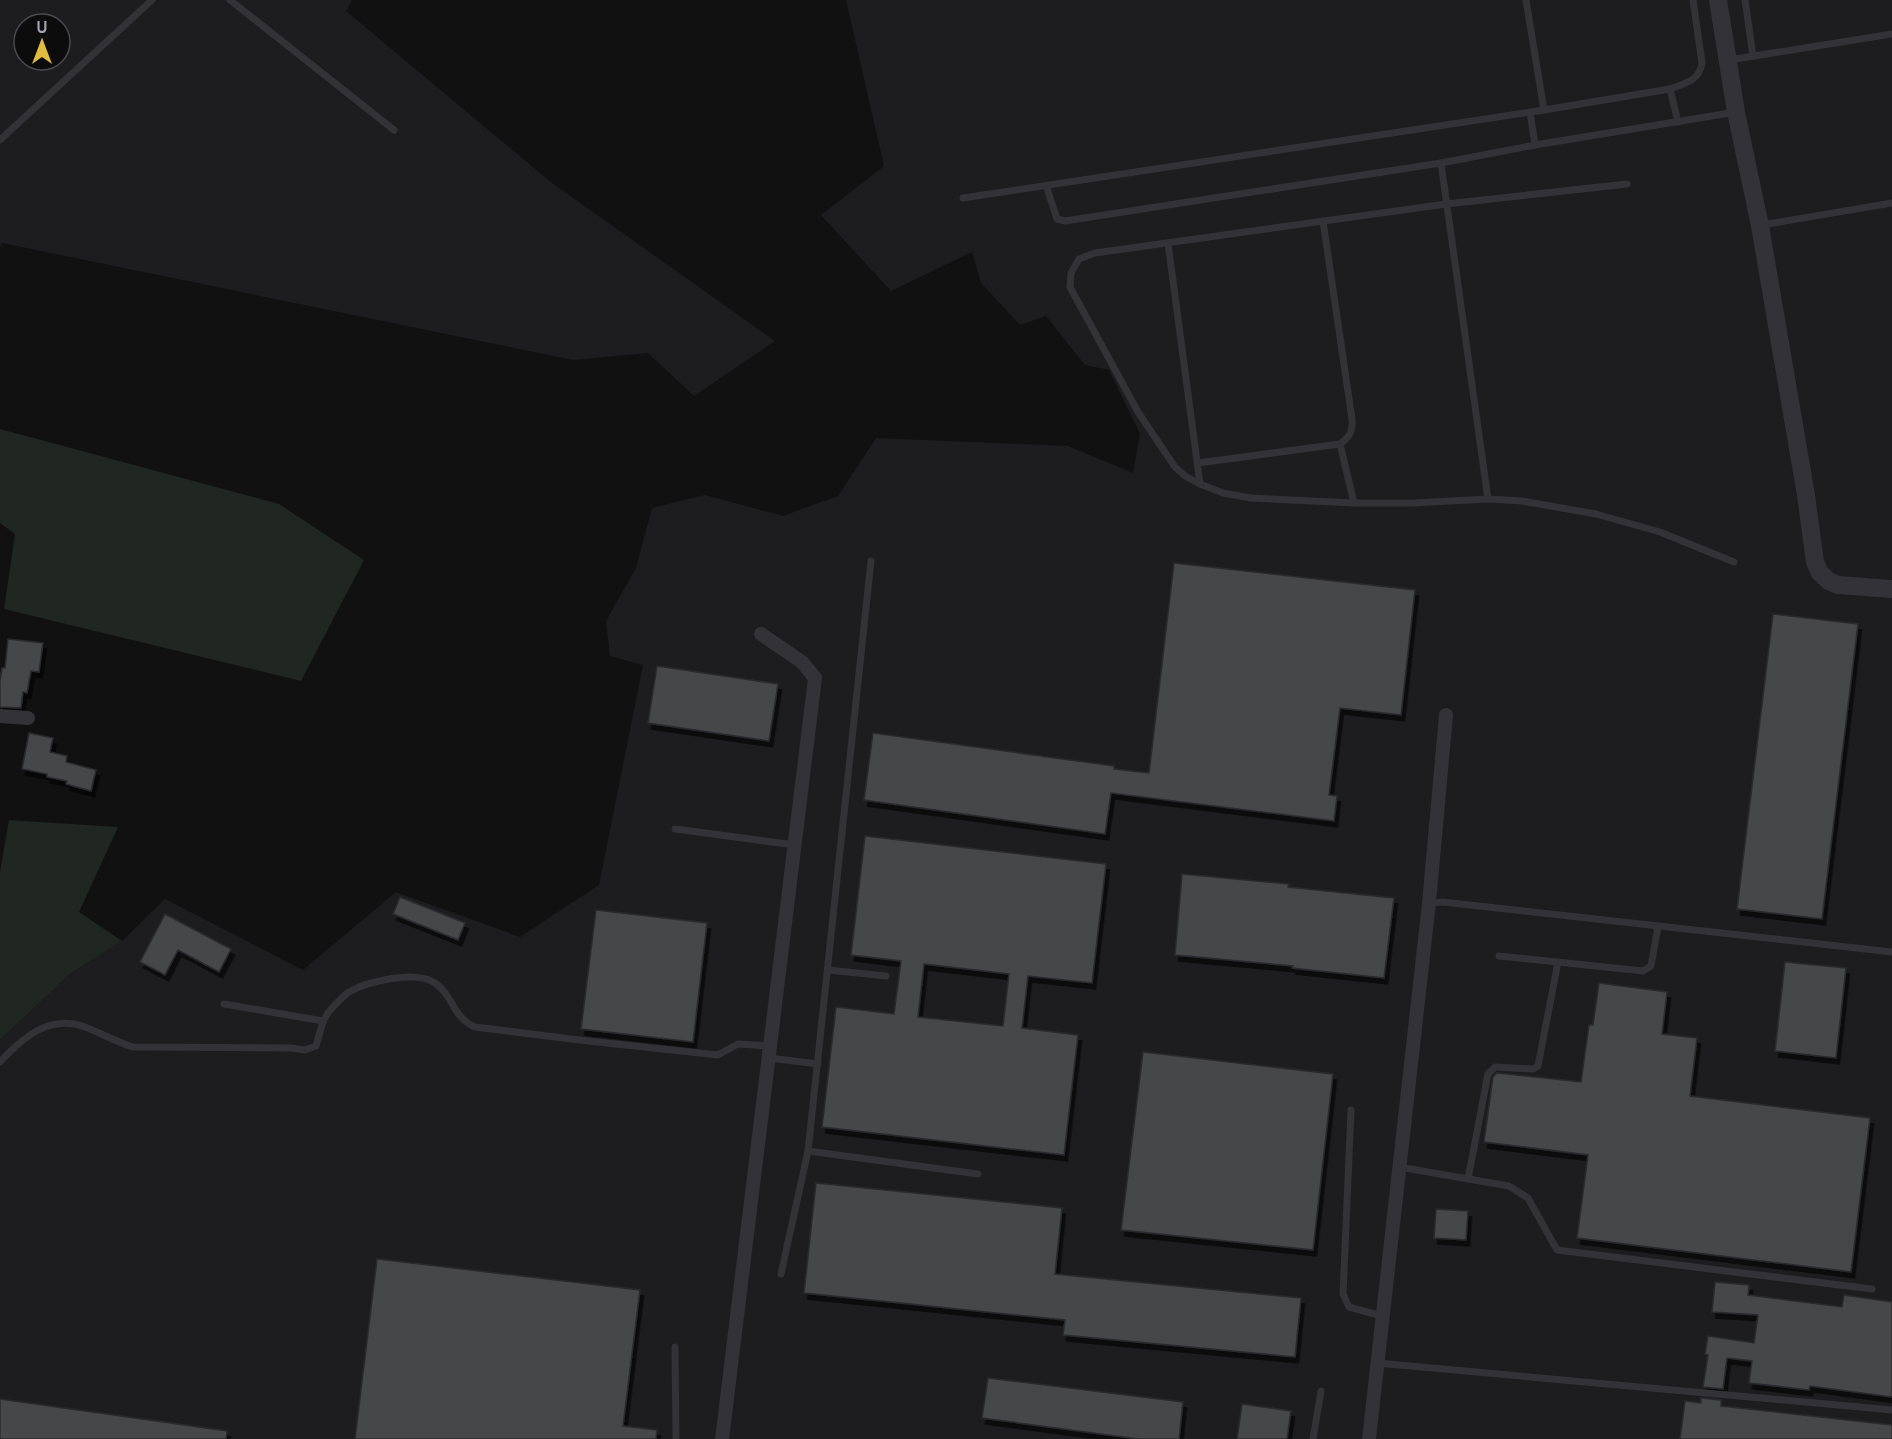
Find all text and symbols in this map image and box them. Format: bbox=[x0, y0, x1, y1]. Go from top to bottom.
north arrow bbox=[12, 12, 72, 72]
text: U bbox=[36, 19, 48, 39]

